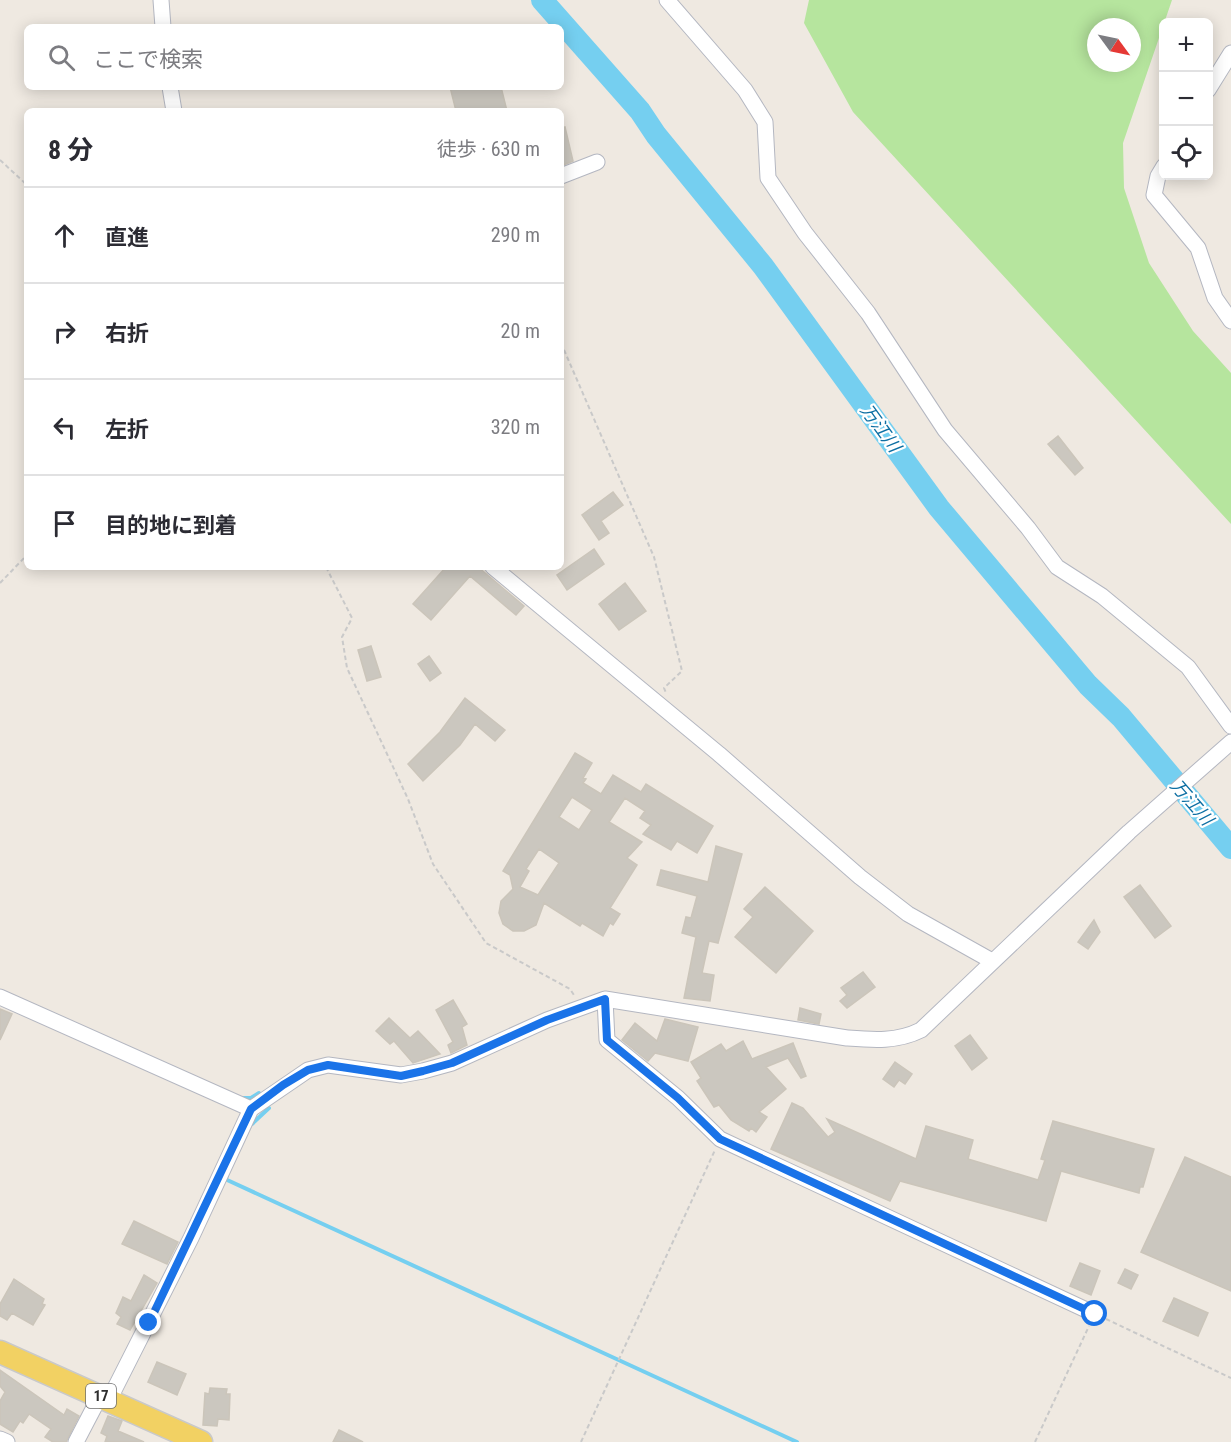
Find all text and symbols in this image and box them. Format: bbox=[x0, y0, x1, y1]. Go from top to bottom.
north arrow bbox=[1087, 18, 1141, 72]
map controls bbox=[1159, 18, 1213, 180]
button: + bbox=[1159, 18, 1213, 72]
search box bbox=[24, 24, 564, 90]
icon: search bbox=[45, 41, 78, 74]
text: ここで検索 bbox=[93, 47, 203, 72]
button: − bbox=[1159, 72, 1213, 126]
button: locate bbox=[1159, 126, 1213, 180]
text: 8 分 bbox=[48, 135, 93, 165]
text: 徒歩 · 630 m bbox=[437, 137, 540, 161]
icon: ahead bbox=[48, 219, 81, 252]
text: 290 m bbox=[491, 223, 540, 247]
text: 直進 bbox=[105, 225, 149, 250]
icon: right bbox=[48, 315, 81, 348]
text: 20 m bbox=[501, 319, 540, 343]
text: 右折 bbox=[105, 321, 149, 346]
water label: 万江川 bbox=[857, 400, 907, 458]
icon: left bbox=[48, 411, 81, 444]
text: 320 m bbox=[491, 415, 540, 439]
text: 左折 bbox=[105, 417, 149, 442]
icon: arrive bbox=[48, 507, 81, 540]
text: 目的地に到着 bbox=[105, 513, 237, 538]
water label: 万江川 bbox=[1166, 775, 1219, 831]
route start bbox=[1081, 1300, 1107, 1326]
route end bbox=[135, 1309, 161, 1335]
road number: 17 bbox=[86, 1384, 116, 1408]

